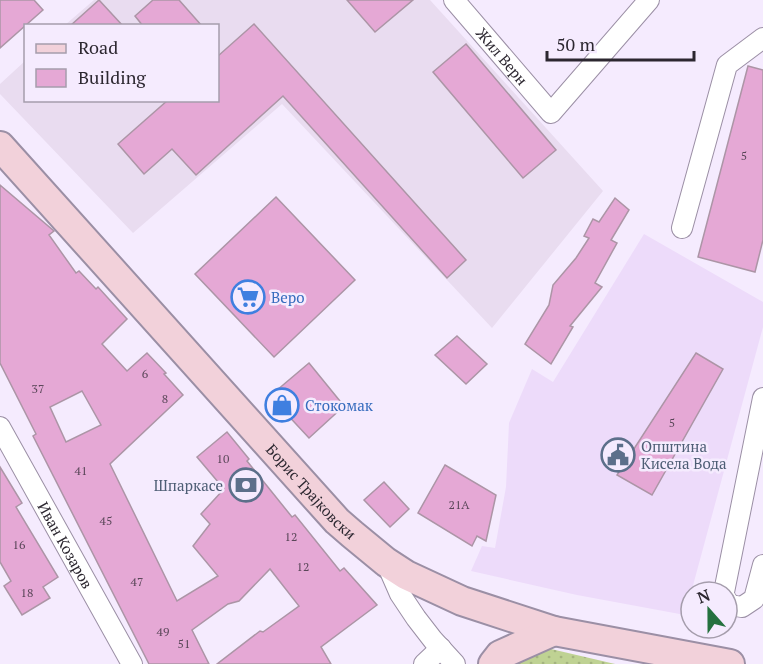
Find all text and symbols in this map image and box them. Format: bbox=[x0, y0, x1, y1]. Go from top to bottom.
street label: Жил Верн bbox=[472, 23, 532, 89]
legend bbox=[24, 24, 219, 102]
scale bar bbox=[547, 24, 694, 62]
text: 50 m bbox=[556, 32, 596, 56]
text: Road bbox=[78, 35, 118, 59]
text: Building bbox=[78, 65, 146, 89]
house number: 5 bbox=[741, 148, 747, 163]
supermarket icon: Веро bbox=[230, 279, 266, 315]
place label: Веро bbox=[271, 287, 305, 307]
house number: 6 bbox=[142, 366, 149, 381]
house number: 37 bbox=[32, 381, 44, 396]
shop icon: Стокомак bbox=[264, 387, 300, 423]
house number: 8 bbox=[162, 391, 168, 406]
place label: Стокомак bbox=[305, 395, 374, 415]
house number: 5 bbox=[669, 415, 675, 430]
place label: Општина Кисела Вода bbox=[641, 436, 727, 473]
public building icon: Општина Кисела Вода bbox=[600, 437, 636, 473]
street label: Борис Трајковски bbox=[262, 439, 361, 543]
house number: 10 bbox=[217, 451, 229, 466]
house number: 41 bbox=[75, 463, 87, 478]
bank icon: Шпаркасе bbox=[228, 467, 264, 503]
place label: Шпаркасе bbox=[154, 475, 223, 495]
house number: 21A bbox=[449, 497, 470, 512]
street label: Иван Козаров bbox=[34, 498, 98, 592]
house number: 45 bbox=[100, 513, 112, 528]
house number: 12 bbox=[285, 529, 297, 544]
house number: 16 bbox=[13, 537, 26, 552]
house number: 12 bbox=[297, 559, 309, 574]
house number: 47 bbox=[131, 574, 143, 589]
north arrow bbox=[679, 580, 739, 640]
text: N bbox=[694, 584, 713, 608]
house number: 18 bbox=[21, 585, 33, 600]
house number: 49 bbox=[157, 624, 169, 639]
house number: 51 bbox=[178, 636, 190, 651]

